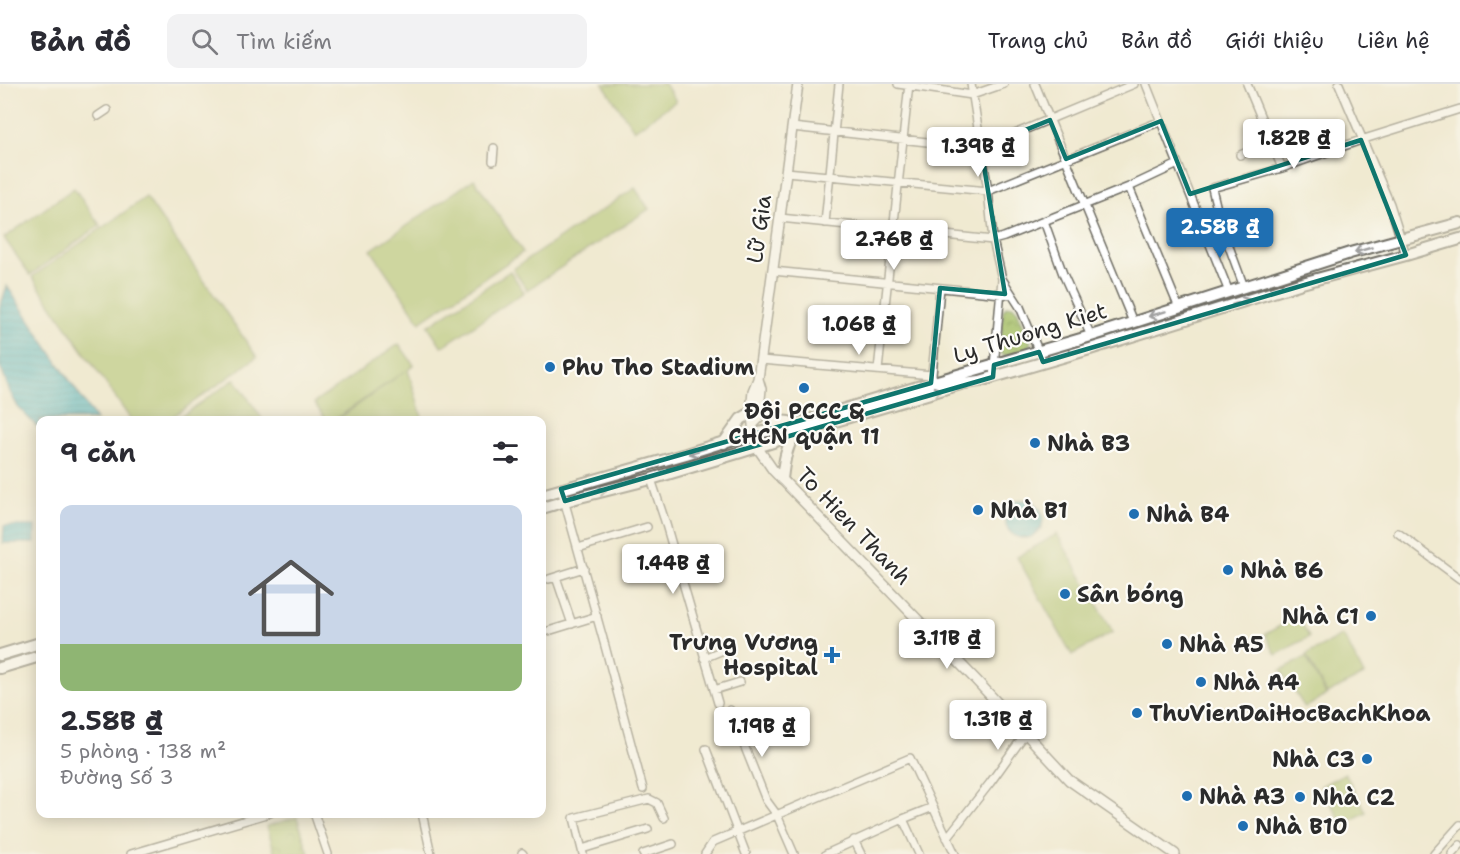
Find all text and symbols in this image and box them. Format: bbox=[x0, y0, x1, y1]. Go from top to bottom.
search box bbox=[167, 14, 587, 68]
text: Bản đồ bbox=[30, 22, 131, 60]
icon: search bbox=[188, 25, 221, 58]
text: Tìm kiếm bbox=[236, 27, 332, 56]
text: Trang chủ bbox=[988, 27, 1088, 55]
text: Bản đồ bbox=[1121, 27, 1192, 55]
text: Giới thiệu bbox=[1225, 27, 1324, 55]
text: Liên hệ bbox=[1357, 27, 1430, 55]
pin: 1.82B ₫ bbox=[1239, 119, 1349, 170]
text: 1.82B ₫ bbox=[1257, 125, 1331, 151]
pin: 1.39B ₫ bbox=[923, 127, 1033, 178]
text: 1.39B ₫ bbox=[941, 133, 1015, 159]
street label: Lữ Gia bbox=[740, 193, 778, 265]
pin: 2.58B ₫ bbox=[1165, 208, 1275, 259]
text: 2.58B ₫ bbox=[1180, 214, 1260, 240]
pin: 2.76B ₫ bbox=[839, 220, 949, 271]
text: 2.76B ₫ bbox=[855, 226, 933, 252]
one-way arrow bbox=[1354, 244, 1373, 256]
street label: Ly Thuong Kiet bbox=[950, 296, 1110, 370]
one-way arrow bbox=[1231, 296, 1250, 307]
pin: 1.06B ₫ bbox=[804, 305, 914, 356]
one-way arrow bbox=[1148, 310, 1167, 321]
text: 1.06B ₫ bbox=[822, 311, 896, 337]
place label: Phu Tho Stadium bbox=[562, 353, 754, 382]
marker: Phu Tho Stadium bbox=[543, 360, 557, 374]
marker: Đội PCCC & CHCN quận 11 bbox=[797, 381, 811, 395]
one-way arrow bbox=[923, 386, 942, 397]
place label: Đội PCCC & CHCN quận 11 bbox=[728, 397, 880, 451]
place label: Nhà B3 bbox=[1047, 429, 1130, 458]
text: 9 căn bbox=[60, 435, 136, 470]
icon: filters bbox=[489, 436, 522, 469]
marker: Nhà B3 bbox=[1028, 436, 1042, 450]
one-way arrow bbox=[688, 446, 707, 457]
street label: To Hien Thanh bbox=[790, 461, 918, 591]
one-way arrow bbox=[588, 486, 607, 498]
place label: Nhà B1 bbox=[990, 496, 1068, 525]
place label: Nhà B4 bbox=[1146, 500, 1230, 529]
marker: Nhà B1 bbox=[971, 503, 985, 517]
marker: Nhà B4 bbox=[1127, 507, 1141, 521]
icon: home bbox=[237, 544, 345, 652]
pin: 1.44B ₫ bbox=[618, 544, 728, 595]
text: 1.44B ₫ bbox=[636, 550, 710, 576]
place label: Nhà B6 bbox=[1240, 556, 1323, 585]
marker: Nhà B6 bbox=[1221, 563, 1235, 577]
place label: Sân bóng bbox=[1077, 580, 1184, 609]
marker: Sân bóng bbox=[1058, 587, 1072, 601]
place label: Nhà C1 bbox=[1282, 602, 1359, 631]
marker: Nhà C1 bbox=[1364, 609, 1378, 623]
pin: 3.11B ₫ bbox=[892, 619, 1002, 670]
text: 3.11B ₫ bbox=[913, 625, 981, 651]
place label: Trưng Vương Hospital bbox=[669, 628, 818, 682]
place label: Nhà A5 bbox=[1179, 630, 1264, 659]
marker: Nhà A5 bbox=[1160, 637, 1174, 651]
marker: Trưng Vương Hospital bbox=[823, 646, 841, 664]
place label: Nhà A4 bbox=[1213, 668, 1300, 697]
marker: Nhà A4 bbox=[1194, 675, 1208, 689]
place label: ThuVienDaiHocBachKhoa bbox=[1149, 699, 1431, 728]
pin: 1.31B ₫ bbox=[943, 700, 1053, 751]
text: 2.58B ₫ bbox=[60, 703, 163, 738]
text: 1.31B ₫ bbox=[963, 706, 1033, 732]
marker: ThuVienDaiHocBachKhoa bbox=[1130, 706, 1144, 720]
pin: 1.19B ₫ bbox=[707, 707, 817, 758]
text: 1.19B ₫ bbox=[728, 713, 796, 739]
text: 5 phòng · 138 m² bbox=[60, 738, 226, 764]
place label: Nhà C3 bbox=[1272, 745, 1355, 774]
marker: Nhà C3 bbox=[1360, 752, 1374, 766]
text: Đường Số 3 bbox=[60, 764, 173, 790]
place label: Nhà A3 bbox=[1199, 782, 1285, 811]
place label: Nhà C2 bbox=[1312, 783, 1395, 812]
marker: Nhà A3 bbox=[1180, 789, 1194, 803]
marker: Nhà C2 bbox=[1293, 790, 1307, 804]
place label: Nhà B10 bbox=[1255, 812, 1348, 841]
marker: Nhà B10 bbox=[1236, 819, 1250, 833]

